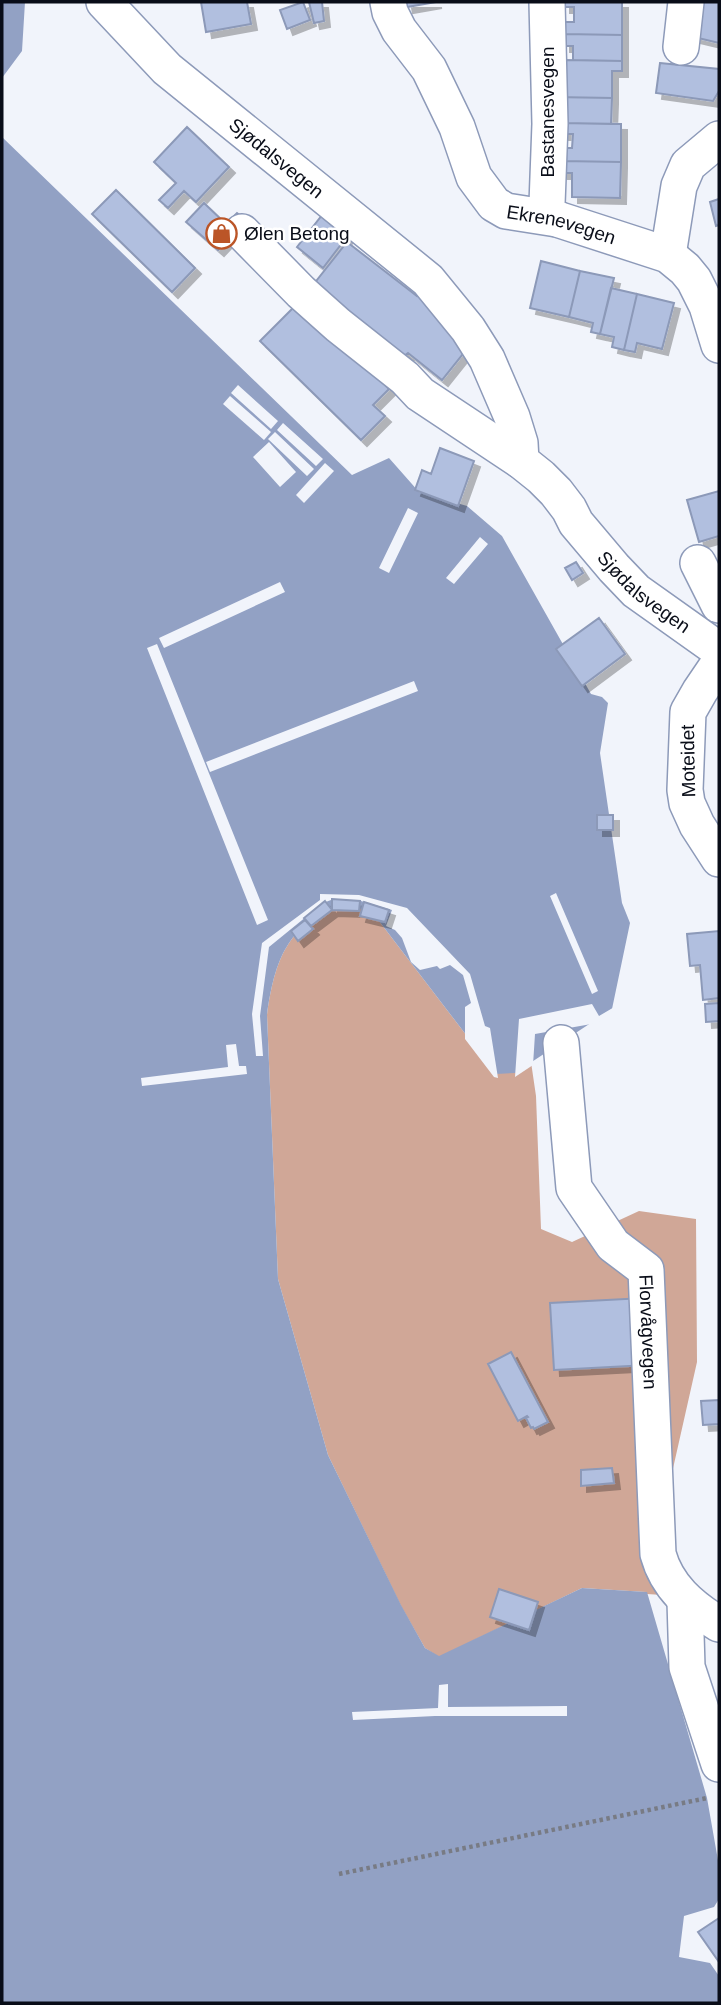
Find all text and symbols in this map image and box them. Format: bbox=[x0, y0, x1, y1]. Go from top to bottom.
street label: Bastanesvegen bbox=[537, 47, 558, 178]
street label: Sjødalsvegen bbox=[225, 113, 328, 202]
street label: Ekrenevegen bbox=[505, 201, 618, 248]
shop icon: Ølen Betong bbox=[204, 216, 238, 250]
place label: Ølen Betong bbox=[244, 223, 350, 244]
street label: Sjødalsvegen bbox=[594, 547, 694, 637]
street label: Moteidet bbox=[677, 724, 699, 798]
street label: Florvågvegen bbox=[636, 1274, 662, 1390]

